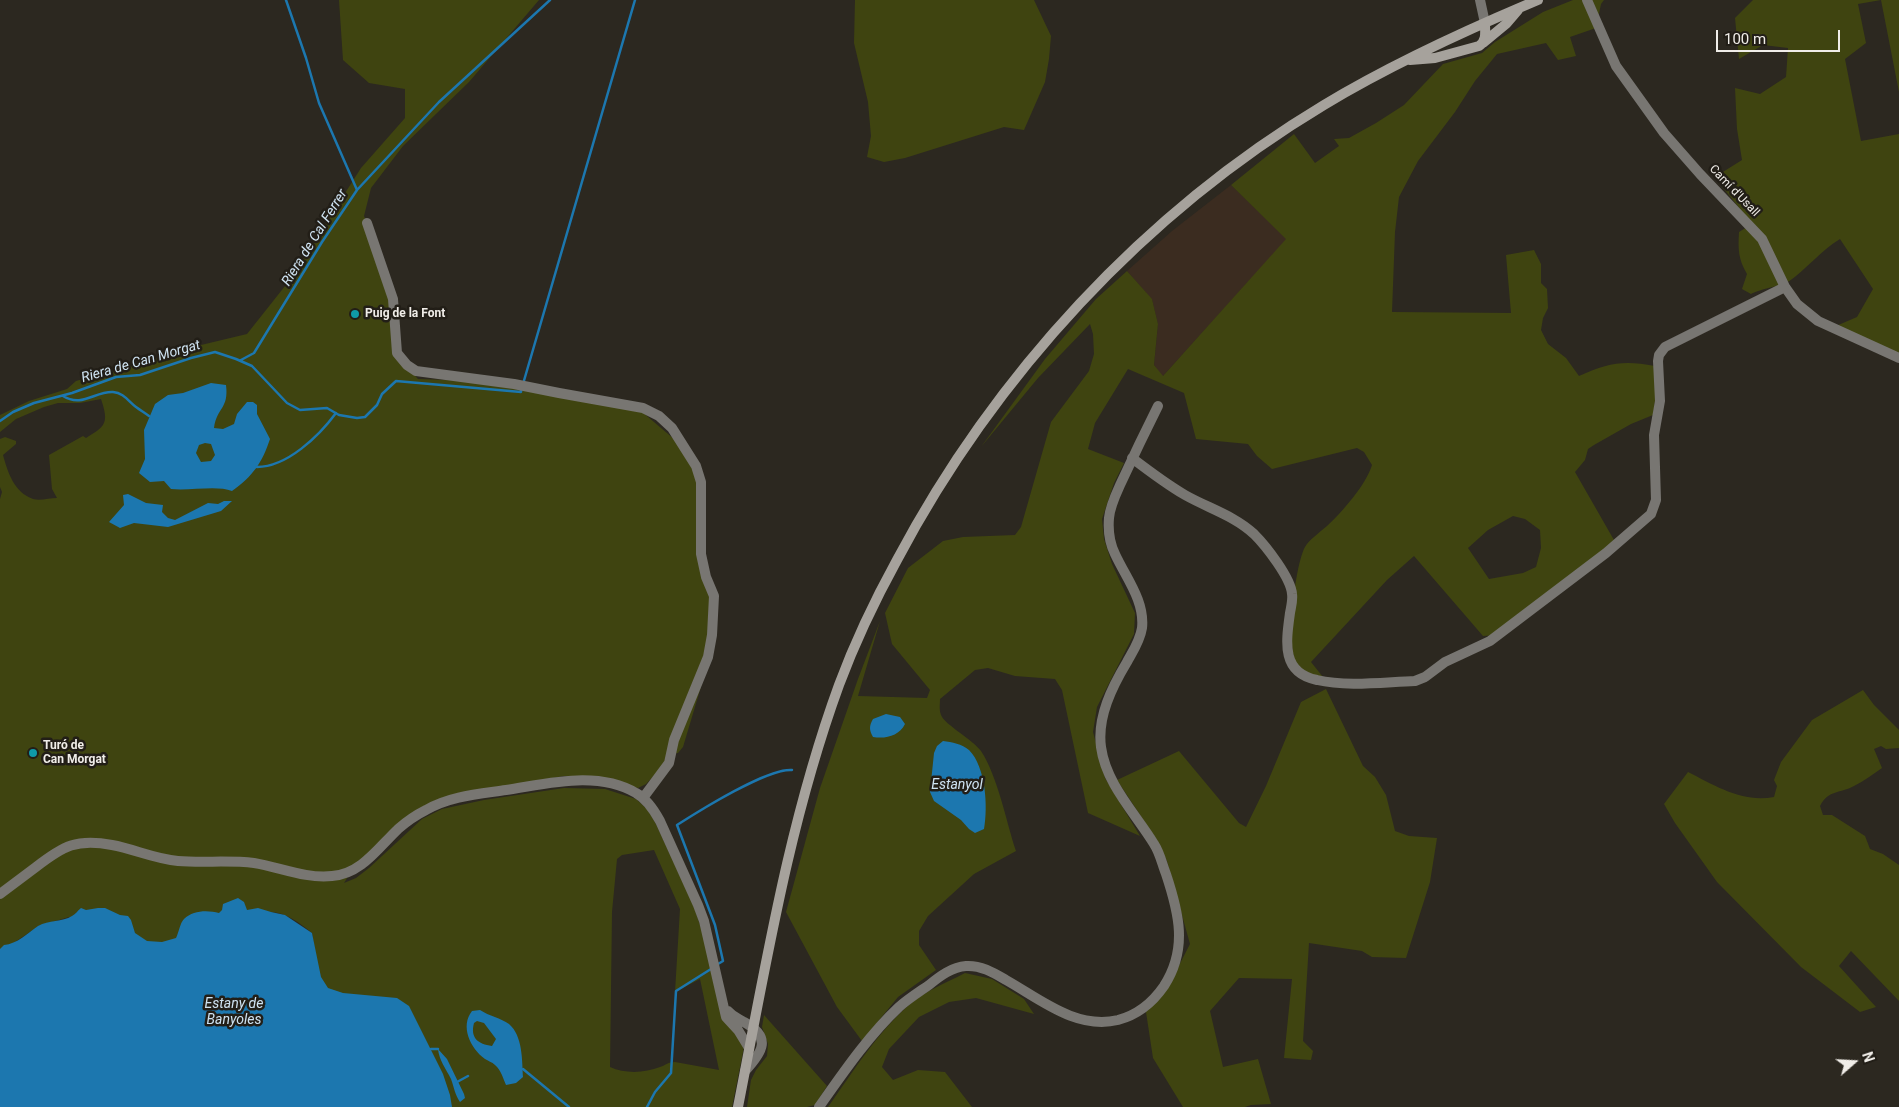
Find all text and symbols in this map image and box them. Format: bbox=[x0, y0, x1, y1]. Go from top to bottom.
scale bar bbox=[1719, 20, 1843, 52]
text: 100 m bbox=[1724, 30, 1766, 48]
street label: Camí d'Usall bbox=[1706, 162, 1762, 220]
water label: Riera de Cal Ferrer bbox=[279, 187, 351, 289]
place label: Puig de la Font bbox=[365, 307, 445, 321]
marker: Puig de la Font bbox=[349, 308, 361, 320]
water label: Riera de Can Morgat bbox=[80, 337, 202, 387]
place label: Turó de Can Morgat bbox=[43, 739, 106, 767]
marker: Turó de Can Morgat bbox=[27, 747, 39, 759]
water label: Estanyol bbox=[931, 777, 983, 793]
water label: Estany de Banyoles bbox=[205, 996, 263, 1028]
north arrow bbox=[1829, 1037, 1879, 1087]
text: N bbox=[1859, 1050, 1877, 1064]

